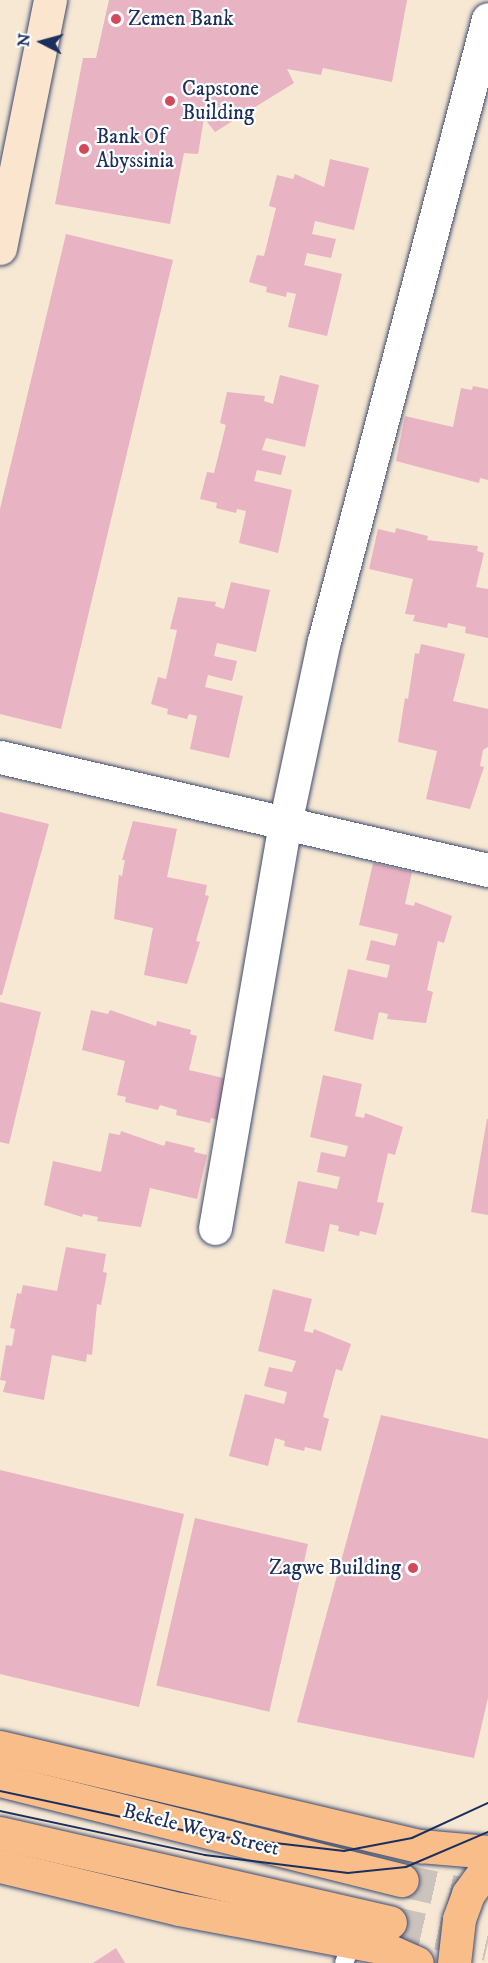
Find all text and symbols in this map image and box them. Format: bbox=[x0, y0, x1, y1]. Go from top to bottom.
place label: Zemen Bank bbox=[128, 6, 234, 32]
north arrow bbox=[12, 12, 72, 72]
marker: Zemen Bank bbox=[109, 12, 123, 26]
text: N bbox=[13, 33, 35, 48]
place label: Capstone Building bbox=[182, 76, 259, 126]
marker: Capstone Building bbox=[163, 94, 177, 108]
place label: Bank Of Abyssinia bbox=[96, 124, 174, 174]
marker: Bank Of Abyssinia bbox=[77, 142, 91, 156]
place label: Zagwe Building bbox=[269, 1555, 401, 1581]
marker: Zagwe Building bbox=[406, 1561, 420, 1575]
street label: Bekele Weya Street bbox=[120, 1798, 282, 1862]

